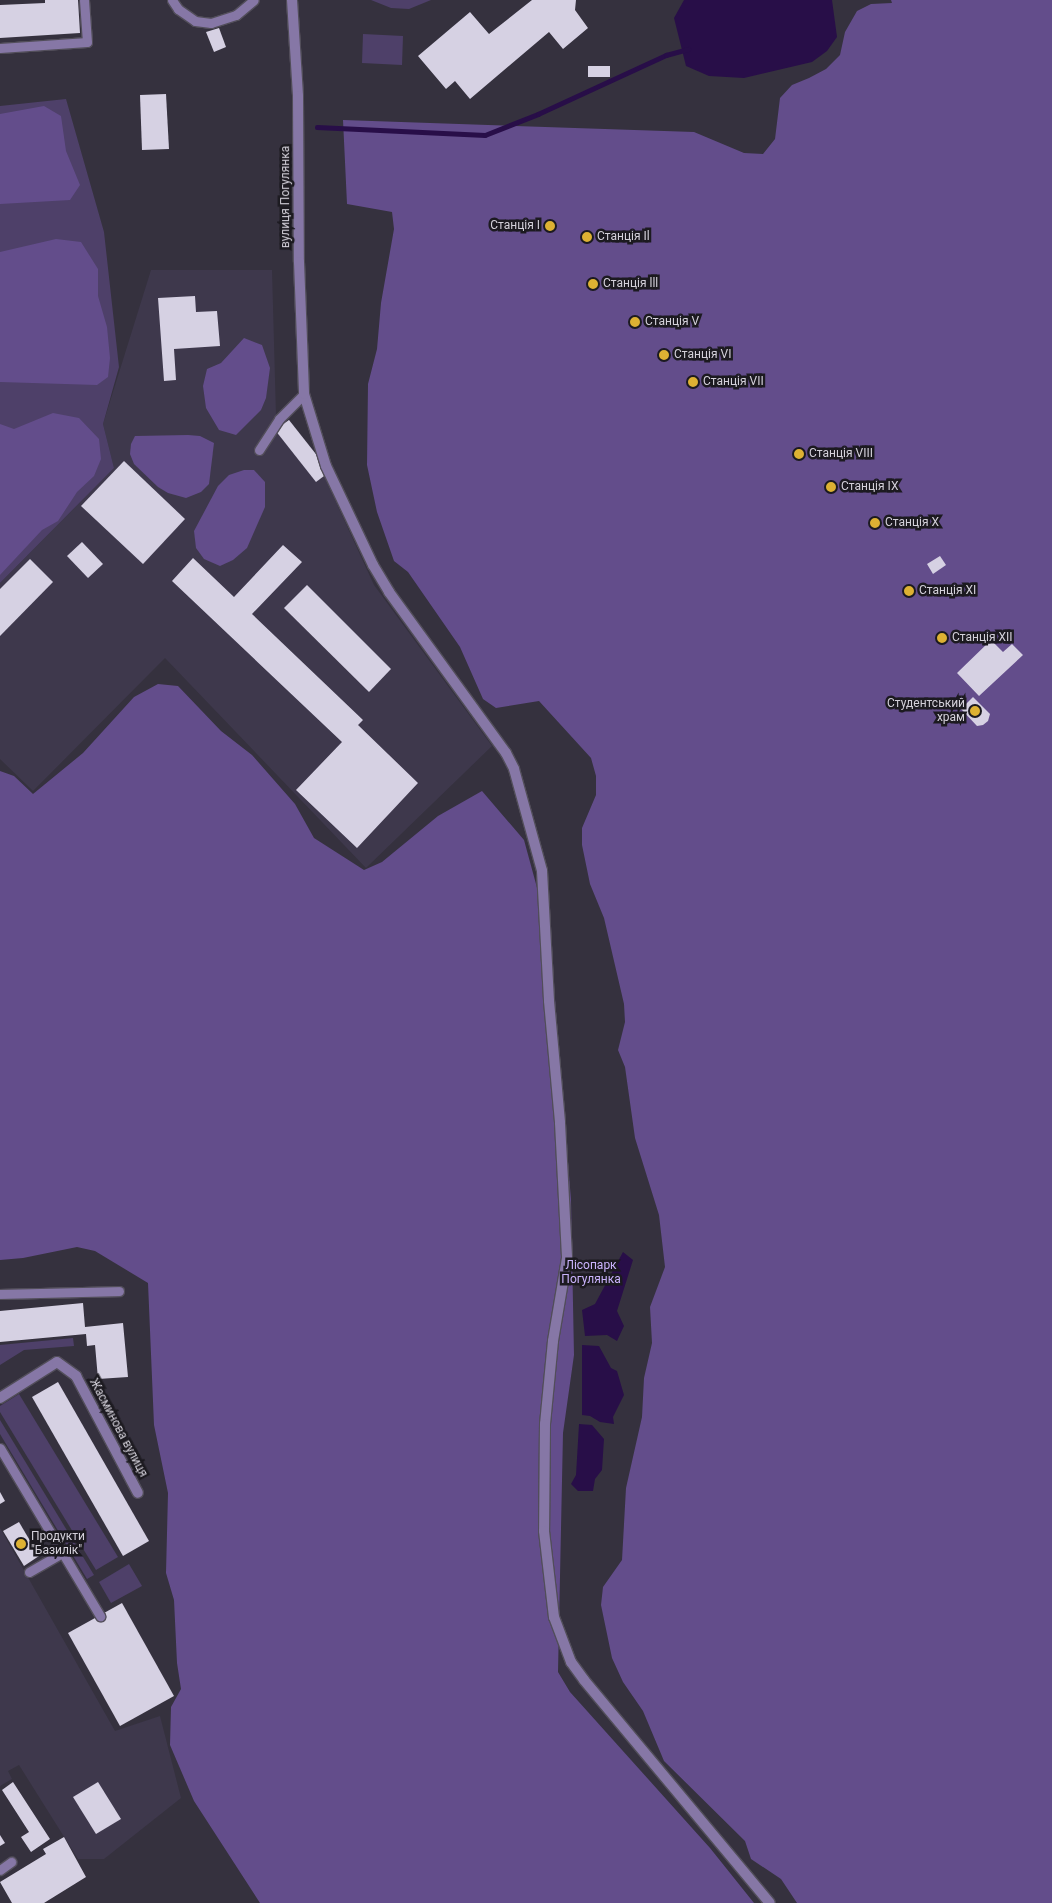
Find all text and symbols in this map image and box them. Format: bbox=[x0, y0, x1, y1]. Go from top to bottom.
street label: вулиця Погулянка bbox=[279, 146, 293, 248]
place label: Cтанція I bbox=[490, 219, 540, 233]
marker: Cтанція I bbox=[544, 220, 556, 232]
place label: Cтанція Il bbox=[597, 230, 650, 244]
marker: Cтанція Il bbox=[581, 231, 593, 243]
place label: Cтанція lll bbox=[603, 277, 658, 291]
marker: Cтанція lll bbox=[587, 278, 599, 290]
place label: Cтанція V bbox=[645, 315, 699, 329]
marker: Cтанція V bbox=[629, 316, 641, 328]
place label: Станція VI bbox=[674, 348, 731, 362]
marker: Станція VI bbox=[658, 349, 670, 361]
place label: Станція VII bbox=[703, 375, 764, 389]
marker: Станція VII bbox=[687, 376, 699, 388]
place label: Cтанція VIII bbox=[809, 447, 873, 461]
marker: Cтанція VIII bbox=[793, 448, 805, 460]
place label: Cтанція IX bbox=[841, 480, 898, 494]
marker: Cтанція IX bbox=[825, 481, 837, 493]
place label: Cтанція X bbox=[885, 516, 939, 530]
marker: Cтанція X bbox=[869, 517, 881, 529]
place label: Cтанція XI bbox=[919, 584, 976, 598]
marker: Cтанція XI bbox=[903, 585, 915, 597]
place label: Cтанція XII bbox=[952, 631, 1013, 645]
marker: Cтанція XII bbox=[936, 632, 948, 644]
place label: Студентський храм bbox=[887, 697, 965, 725]
marker: Студентський храм bbox=[969, 705, 981, 717]
park label: Лісопарк Погулянка bbox=[561, 1259, 621, 1287]
street label: Жасминова вулиця bbox=[86, 1376, 150, 1480]
place label: Продукти "Базилік" bbox=[31, 1530, 85, 1558]
marker: Продукти "Базилік" bbox=[15, 1538, 27, 1550]

